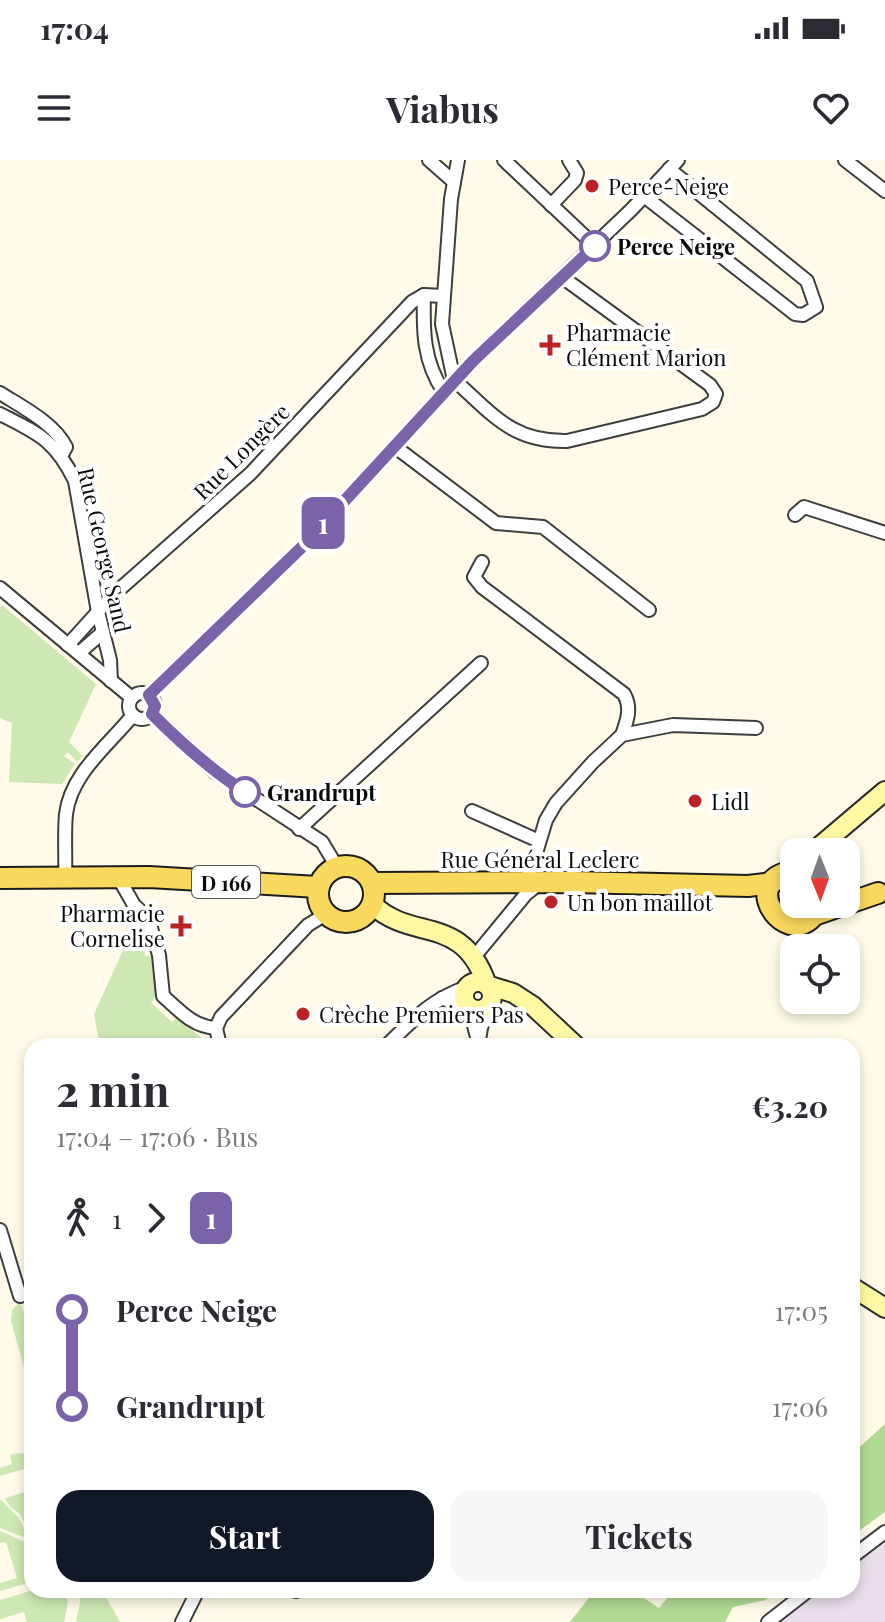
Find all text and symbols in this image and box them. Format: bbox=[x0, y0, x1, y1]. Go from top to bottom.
text: 17:04 bbox=[40, 8, 109, 48]
text: Viabus bbox=[386, 84, 499, 132]
icon: menu bbox=[32, 86, 76, 130]
icon: heart bbox=[809, 86, 853, 130]
place label: Perce-Neige bbox=[608, 171, 729, 201]
marker: Perce-Neige bbox=[583, 177, 601, 195]
marker: Perce Neige bbox=[580, 231, 610, 261]
place label: Perce Neige bbox=[617, 231, 735, 261]
place label: Pharmacie Clément Marion bbox=[566, 317, 726, 372]
marker: Pharmacie Clément Marion bbox=[541, 336, 559, 354]
street label: Rue Longère bbox=[186, 396, 296, 506]
street label: Rue George Sand bbox=[71, 464, 139, 636]
line badge: 1 bbox=[297, 497, 349, 549]
text: 1 bbox=[318, 504, 328, 541]
marker: Grandrupt bbox=[230, 777, 260, 807]
place label: Grandrupt bbox=[267, 777, 376, 807]
place label: Lidl bbox=[711, 786, 749, 816]
marker: Lidl bbox=[686, 792, 704, 810]
north arrow bbox=[780, 838, 860, 918]
map controls bbox=[780, 838, 860, 1014]
street label: Rue Général Leclerc bbox=[440, 844, 640, 874]
road number: D 166 bbox=[192, 866, 260, 898]
place label: Un bon maillot bbox=[567, 887, 714, 917]
marker: Un bon maillot bbox=[542, 893, 560, 911]
place label: Pharmacie Cornelise bbox=[60, 898, 165, 953]
marker: Pharmacie Cornelise bbox=[172, 917, 190, 935]
button: locate bbox=[780, 934, 860, 1014]
place label: Crèche Premiers Pas bbox=[319, 999, 524, 1029]
marker: Crèche Premiers Pas bbox=[294, 1005, 312, 1023]
text: 2 min bbox=[56, 1059, 170, 1118]
text: €3.20 bbox=[752, 1086, 828, 1126]
text: 17:04 – 17:06 · Bus bbox=[56, 1119, 258, 1154]
icon: walk bbox=[56, 1196, 100, 1240]
icon: forward bbox=[134, 1196, 178, 1240]
text: 1 bbox=[206, 1199, 216, 1236]
text: 1 bbox=[112, 1201, 122, 1236]
text: Perce Neige bbox=[116, 1290, 277, 1330]
text: 17:05 bbox=[775, 1293, 828, 1328]
text: Grandrupt bbox=[116, 1386, 265, 1426]
text: 17:06 bbox=[772, 1389, 828, 1424]
button: Start bbox=[56, 1490, 434, 1582]
button: Tickets bbox=[450, 1490, 828, 1582]

